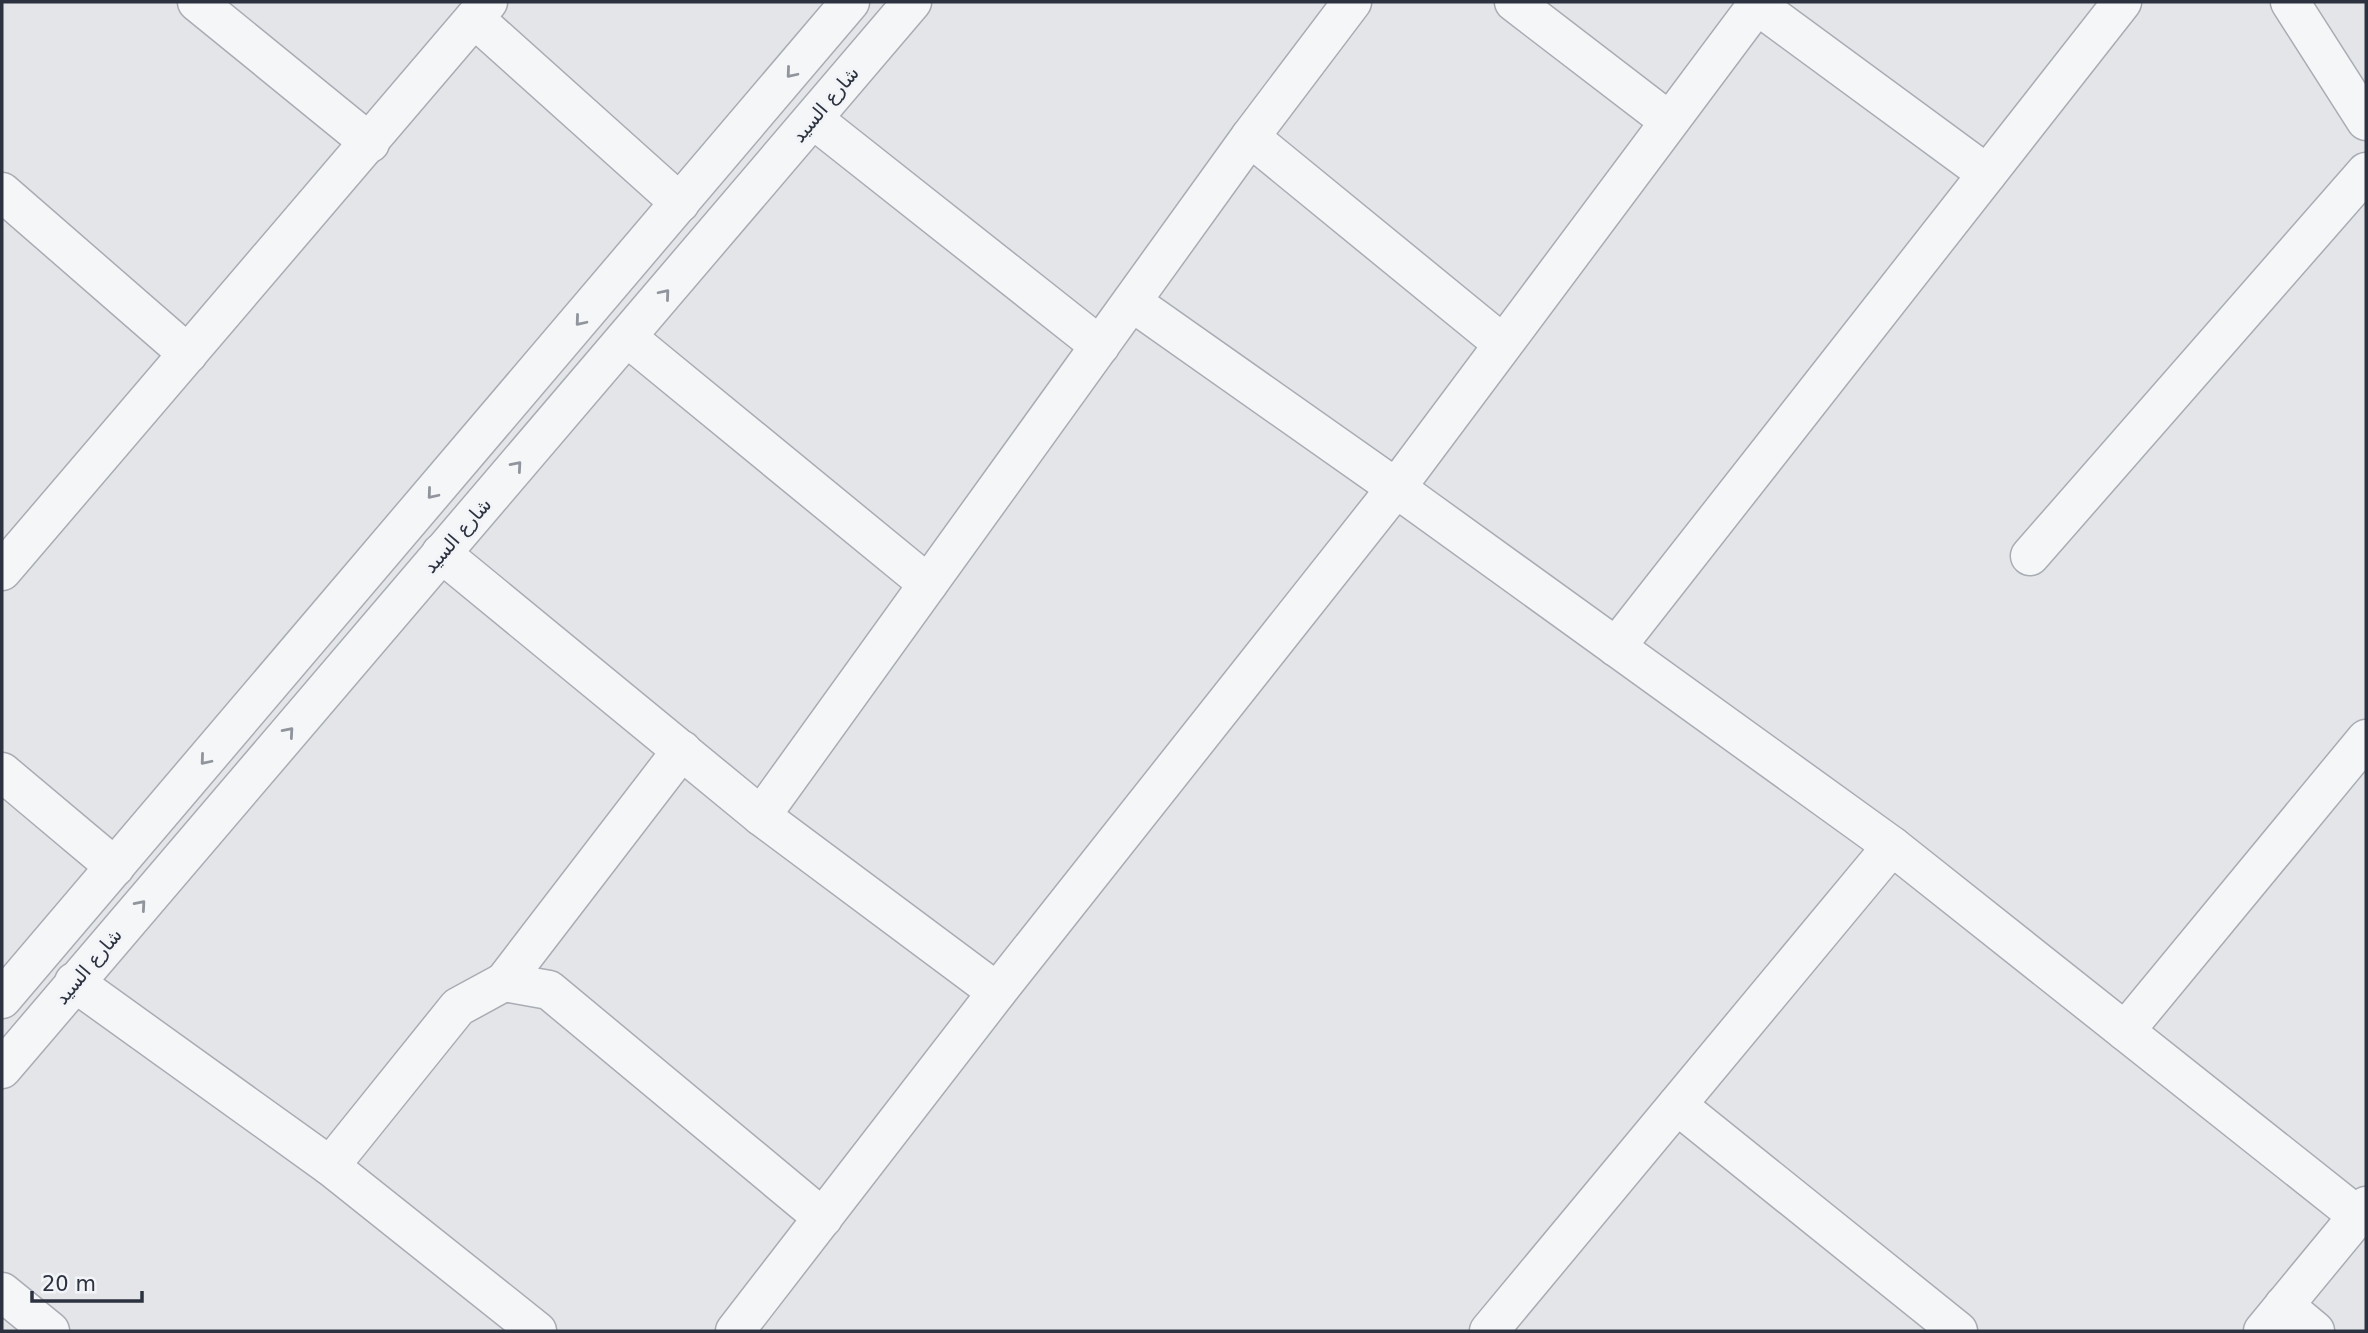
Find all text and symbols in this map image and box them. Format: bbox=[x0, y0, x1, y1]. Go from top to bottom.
street label: شارع السيد bbox=[787, 62, 864, 147]
one-way arrow bbox=[787, 64, 799, 77]
one-way arrow bbox=[657, 290, 669, 303]
one-way arrow bbox=[576, 312, 588, 325]
one-way arrow bbox=[509, 462, 521, 475]
one-way arrow bbox=[428, 485, 440, 498]
street label: شارع السيد bbox=[419, 493, 496, 578]
one-way arrow bbox=[281, 727, 293, 740]
one-way arrow bbox=[201, 752, 213, 765]
one-way arrow bbox=[133, 900, 145, 913]
street label: شارع السيد bbox=[50, 924, 127, 1009]
scale bar bbox=[32, 1260, 142, 1304]
text: 20 m bbox=[42, 1272, 96, 1296]

